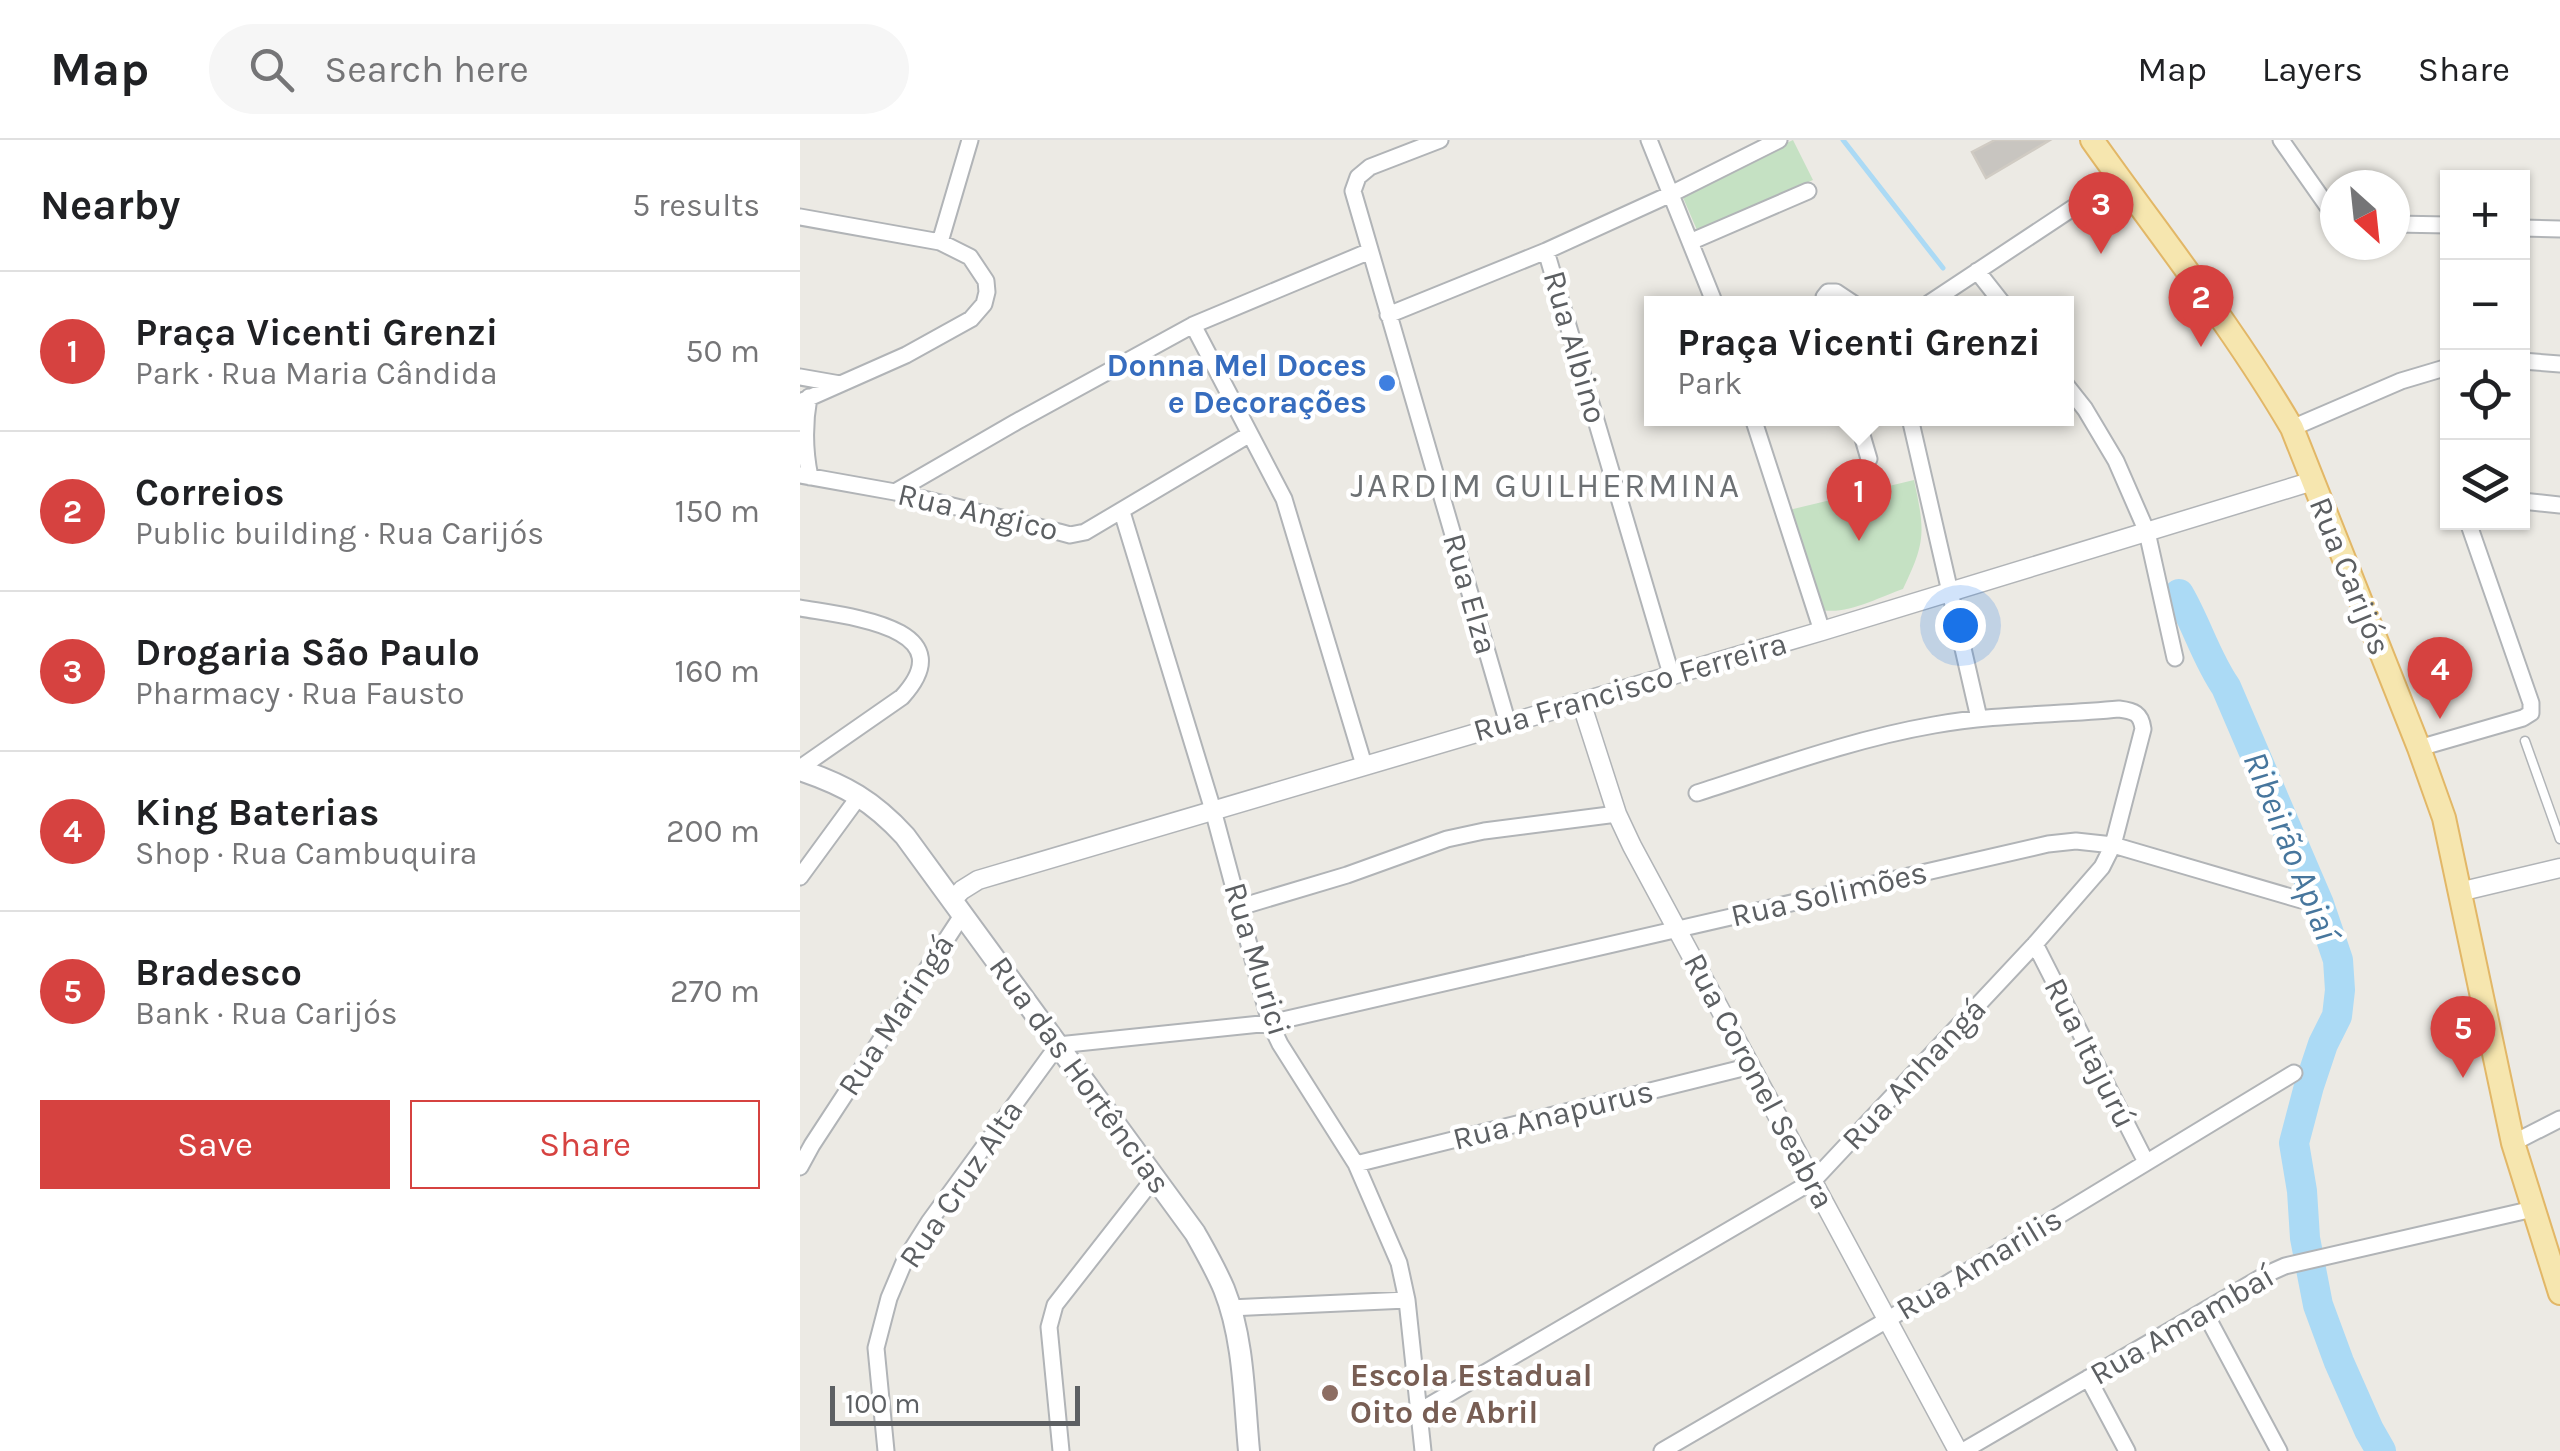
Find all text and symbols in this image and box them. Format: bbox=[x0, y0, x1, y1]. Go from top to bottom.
search box bbox=[209, 24, 909, 114]
text: Map bbox=[50, 41, 149, 97]
icon: search bbox=[244, 42, 299, 97]
text: Search here bbox=[324, 47, 529, 92]
text: Map bbox=[2137, 49, 2207, 90]
text: Layers bbox=[2262, 49, 2363, 90]
text: Share bbox=[2418, 49, 2510, 90]
north arrow bbox=[2320, 170, 2410, 260]
map controls bbox=[2440, 170, 2530, 530]
button: + bbox=[2440, 170, 2530, 260]
pin: 3 bbox=[2068, 172, 2134, 254]
text: Nearby bbox=[40, 180, 180, 230]
text: 5 results bbox=[632, 187, 760, 224]
button: − bbox=[2440, 260, 2530, 350]
pin: 2 bbox=[2168, 264, 2234, 347]
street label: Rua Albino bbox=[1536, 267, 1614, 427]
popup bbox=[1644, 296, 2074, 426]
text: Praça Vicenti Grenzi bbox=[135, 310, 498, 355]
text: Praça Vicenti Grenzi bbox=[1677, 320, 2041, 365]
text: 1 bbox=[67, 333, 78, 370]
text: 50 m bbox=[685, 333, 760, 370]
place label: Donna Mel Doces e Decorações bbox=[1107, 347, 1367, 421]
button: locate bbox=[2440, 350, 2530, 440]
text: Park · Rua Maria Cândida bbox=[135, 355, 498, 392]
text: Park bbox=[1677, 365, 1742, 402]
marker: Donna Mel Doces e Decorações bbox=[1376, 372, 1398, 394]
button: layers bbox=[2440, 440, 2530, 530]
pin: 1 bbox=[1826, 458, 1892, 541]
district label: JARDIM GUILHERMINA bbox=[1350, 465, 1742, 506]
text: Correios bbox=[135, 470, 285, 515]
street label: Rua Angico bbox=[894, 476, 1062, 548]
street label: Rua Carijós bbox=[2302, 492, 2398, 660]
text: 2 bbox=[63, 493, 82, 530]
text: 150 m bbox=[675, 493, 760, 530]
text: Public building · Rua Carijós bbox=[135, 515, 544, 552]
street label: Rua Elza bbox=[1435, 529, 1505, 659]
your location bbox=[1935, 600, 1986, 651]
street label: Rua Francisco Ferreira bbox=[1469, 624, 1791, 750]
text: Drogaria São Paulo bbox=[135, 630, 480, 675]
pin: 4 bbox=[2408, 636, 2472, 719]
text: 3 bbox=[63, 653, 82, 690]
text: 160 m bbox=[675, 653, 760, 690]
text: Pharmacy · Rua Fausto bbox=[135, 675, 465, 712]
water label: Ribeirão Apiaí bbox=[2234, 745, 2349, 950]
text: King Baterias bbox=[135, 790, 379, 835]
text: 4 bbox=[63, 813, 82, 850]
text: 200 m bbox=[666, 813, 760, 850]
text: Shop · Rua Cambuquira bbox=[135, 835, 477, 872]
street label: Rua Solimões bbox=[1727, 853, 1931, 935]
street label: Rua Murici bbox=[1216, 878, 1298, 1040]
street label: Rua Maringá bbox=[830, 927, 962, 1103]
street label: Rua Coronel Seabra bbox=[1676, 947, 1842, 1215]
street label: Rua das Hortências bbox=[982, 949, 1178, 1201]
text: Bradesco bbox=[135, 950, 302, 995]
street label: Rua Itajurú bbox=[2036, 972, 2144, 1134]
text: 5 bbox=[63, 973, 82, 1010]
text: 270 m bbox=[670, 973, 760, 1010]
street label: Rua Anhangá bbox=[1834, 991, 1994, 1157]
text: Bank · Rua Carijós bbox=[135, 995, 398, 1032]
pin: 5 bbox=[2430, 996, 2496, 1078]
street label: Rua Anapurus bbox=[1449, 1072, 1657, 1158]
street label: Rua Cruz Alta bbox=[891, 1093, 1031, 1275]
button: Save bbox=[40, 1100, 390, 1189]
button: Share bbox=[410, 1100, 760, 1189]
street label: Rua Amarilis bbox=[1890, 1200, 2068, 1328]
street label: Rua Amambaí bbox=[2083, 1257, 2281, 1393]
place label: Escola Estadual Oito de Abril bbox=[1350, 1357, 1592, 1431]
scale bar bbox=[830, 1381, 1080, 1426]
marker: Escola Estadual Oito de Abril bbox=[1319, 1382, 1341, 1404]
text: 100 m bbox=[845, 1387, 920, 1420]

